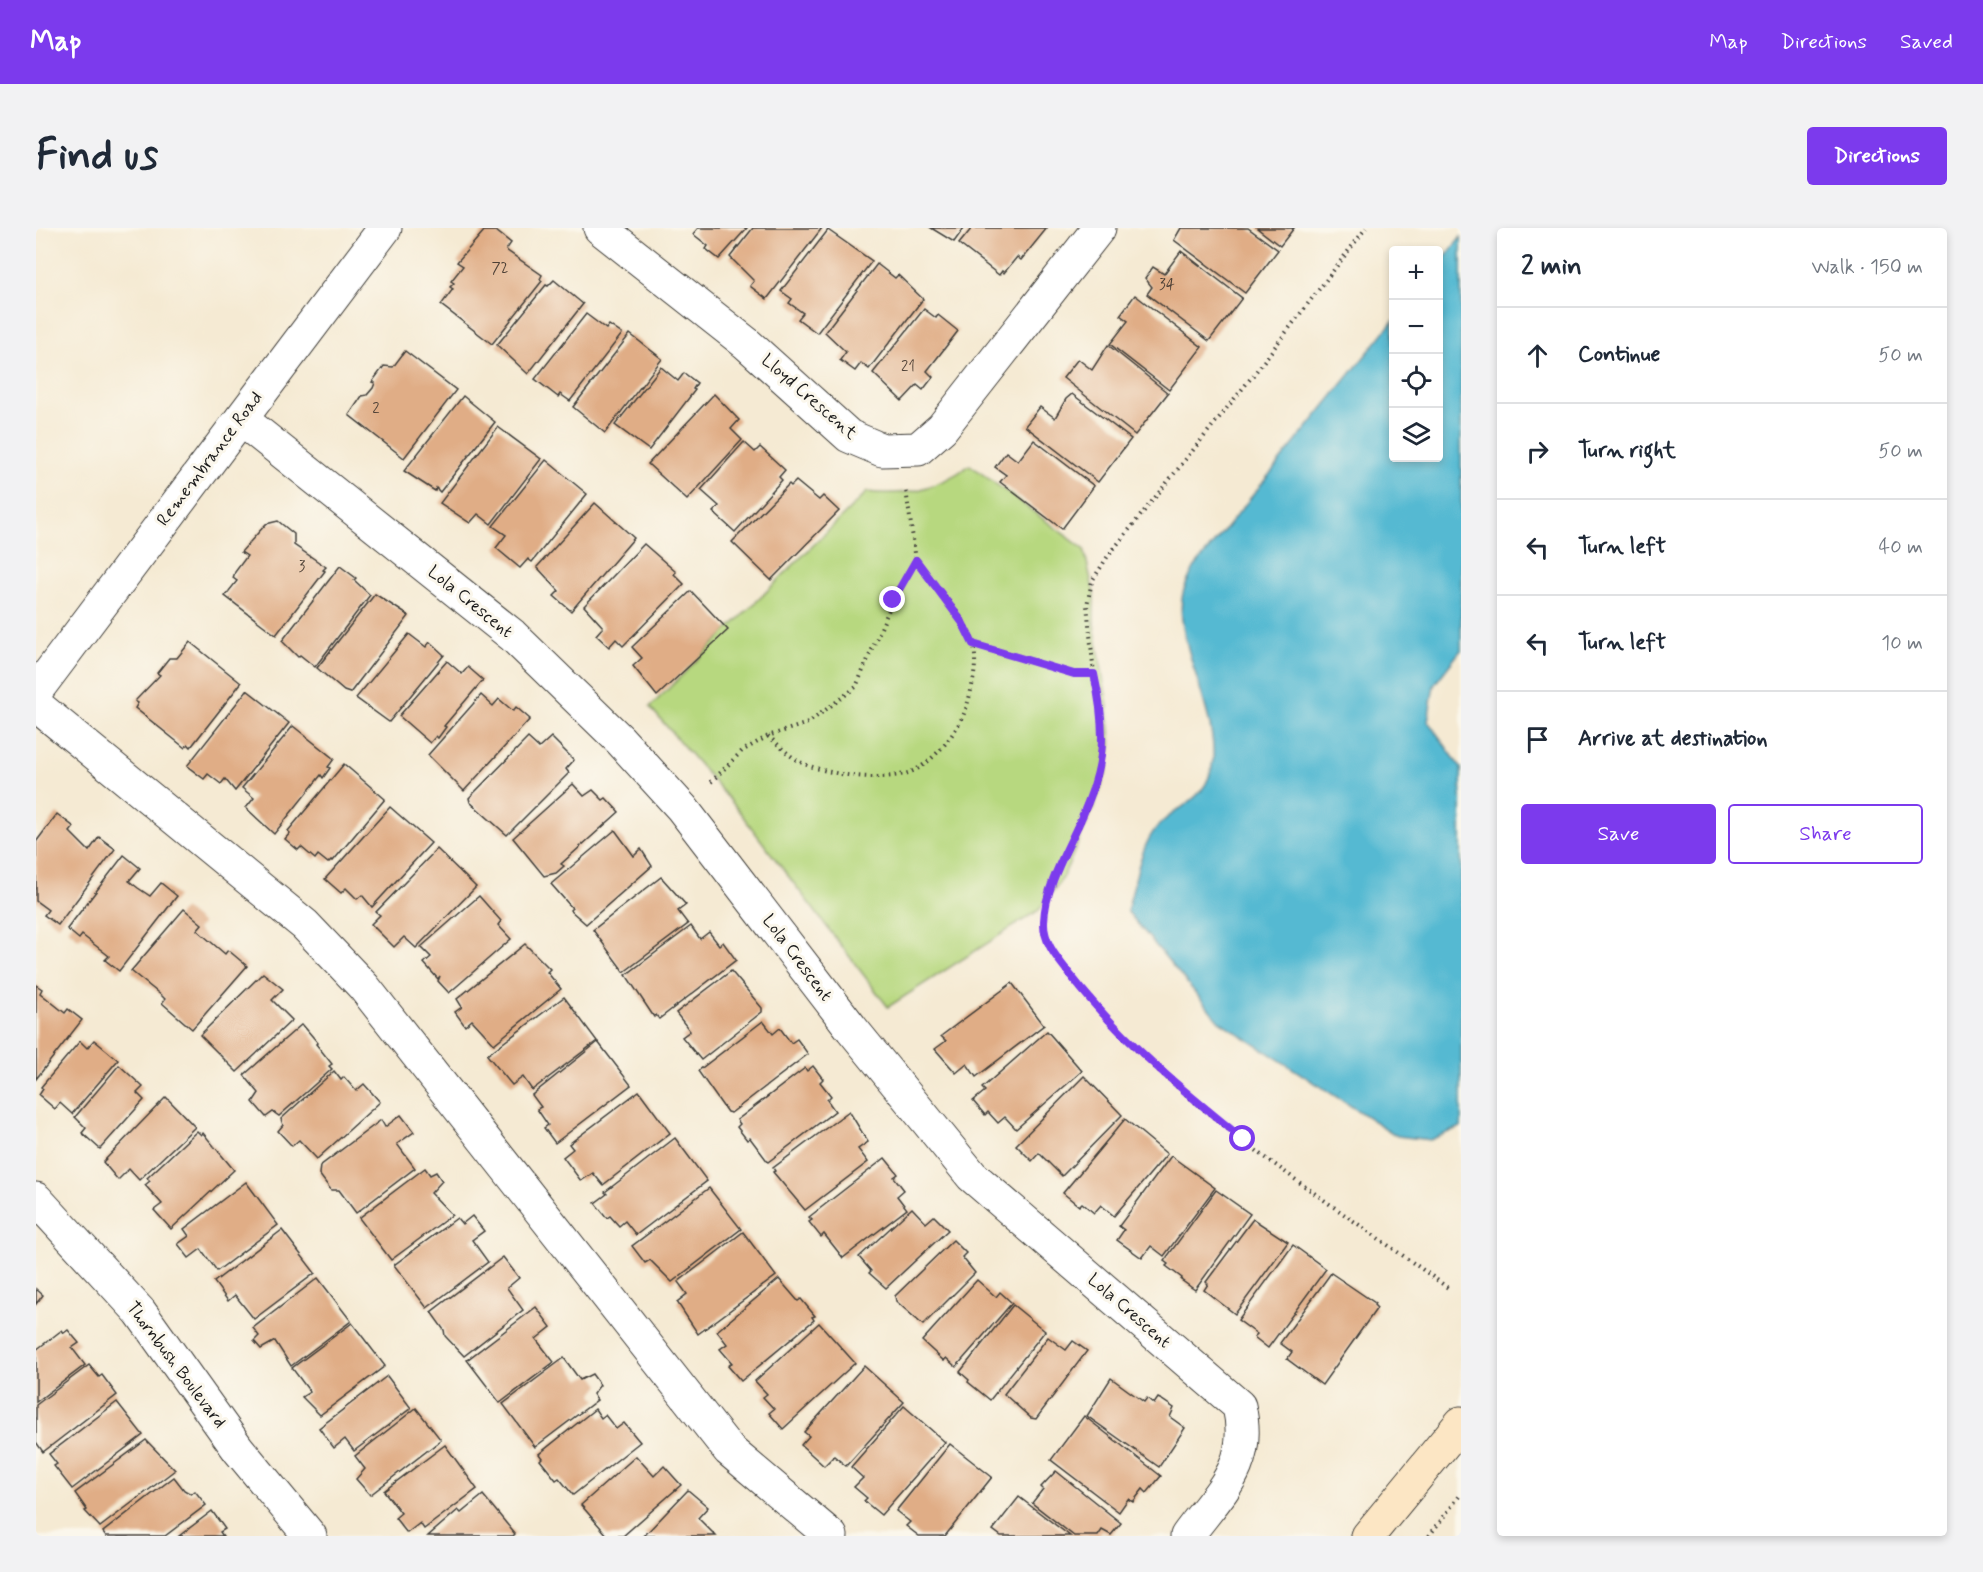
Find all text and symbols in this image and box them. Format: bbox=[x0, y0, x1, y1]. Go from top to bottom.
text: Map bbox=[30, 24, 81, 61]
text: Map bbox=[1709, 28, 1748, 56]
text: Directions bbox=[1781, 28, 1867, 56]
text: Saved bbox=[1900, 28, 1953, 56]
button: Directions bbox=[1807, 127, 1947, 185]
text: Find us bbox=[36, 129, 158, 184]
map controls bbox=[1389, 246, 1443, 462]
button: + bbox=[1389, 246, 1443, 300]
text: 2 min bbox=[1521, 250, 1582, 284]
text: Walk · 150 m bbox=[1811, 254, 1923, 281]
house number: 72 bbox=[491, 259, 509, 279]
house number: 34 bbox=[1159, 275, 1175, 295]
button: − bbox=[1389, 300, 1443, 354]
icon: ahead bbox=[1521, 339, 1554, 372]
text: Continue bbox=[1578, 341, 1660, 369]
text: 50 m bbox=[1878, 342, 1923, 369]
street label: Lloyd Crescent bbox=[756, 349, 862, 446]
button: locate bbox=[1389, 354, 1443, 408]
house number: 21 bbox=[901, 357, 915, 377]
street label: Remembrance Road bbox=[151, 387, 269, 531]
house number: 2 bbox=[372, 399, 380, 419]
button: layers bbox=[1389, 408, 1443, 462]
icon: right bbox=[1521, 435, 1554, 468]
text: Turn right bbox=[1578, 437, 1676, 465]
text: 50 m bbox=[1878, 438, 1923, 465]
icon: left bbox=[1521, 531, 1554, 564]
text: Turn left bbox=[1578, 533, 1666, 561]
text: 40 m bbox=[1879, 534, 1923, 561]
house number: 3 bbox=[299, 557, 306, 577]
street label: Lola Crescent bbox=[422, 560, 518, 644]
route end bbox=[879, 586, 905, 612]
icon: left bbox=[1521, 627, 1554, 660]
text: Turn left bbox=[1578, 629, 1666, 657]
text: 10 m bbox=[1881, 630, 1923, 657]
icon: arrive bbox=[1521, 723, 1554, 756]
text: Arrive at destination bbox=[1578, 725, 1768, 753]
button: Save bbox=[1521, 804, 1716, 864]
button: Share bbox=[1728, 804, 1923, 864]
street label: Lola Crescent bbox=[756, 910, 838, 1007]
route start bbox=[1229, 1125, 1255, 1151]
street label: Lola Crescent bbox=[1082, 1268, 1176, 1354]
street label: Thornbush Boulevard bbox=[120, 1297, 232, 1433]

